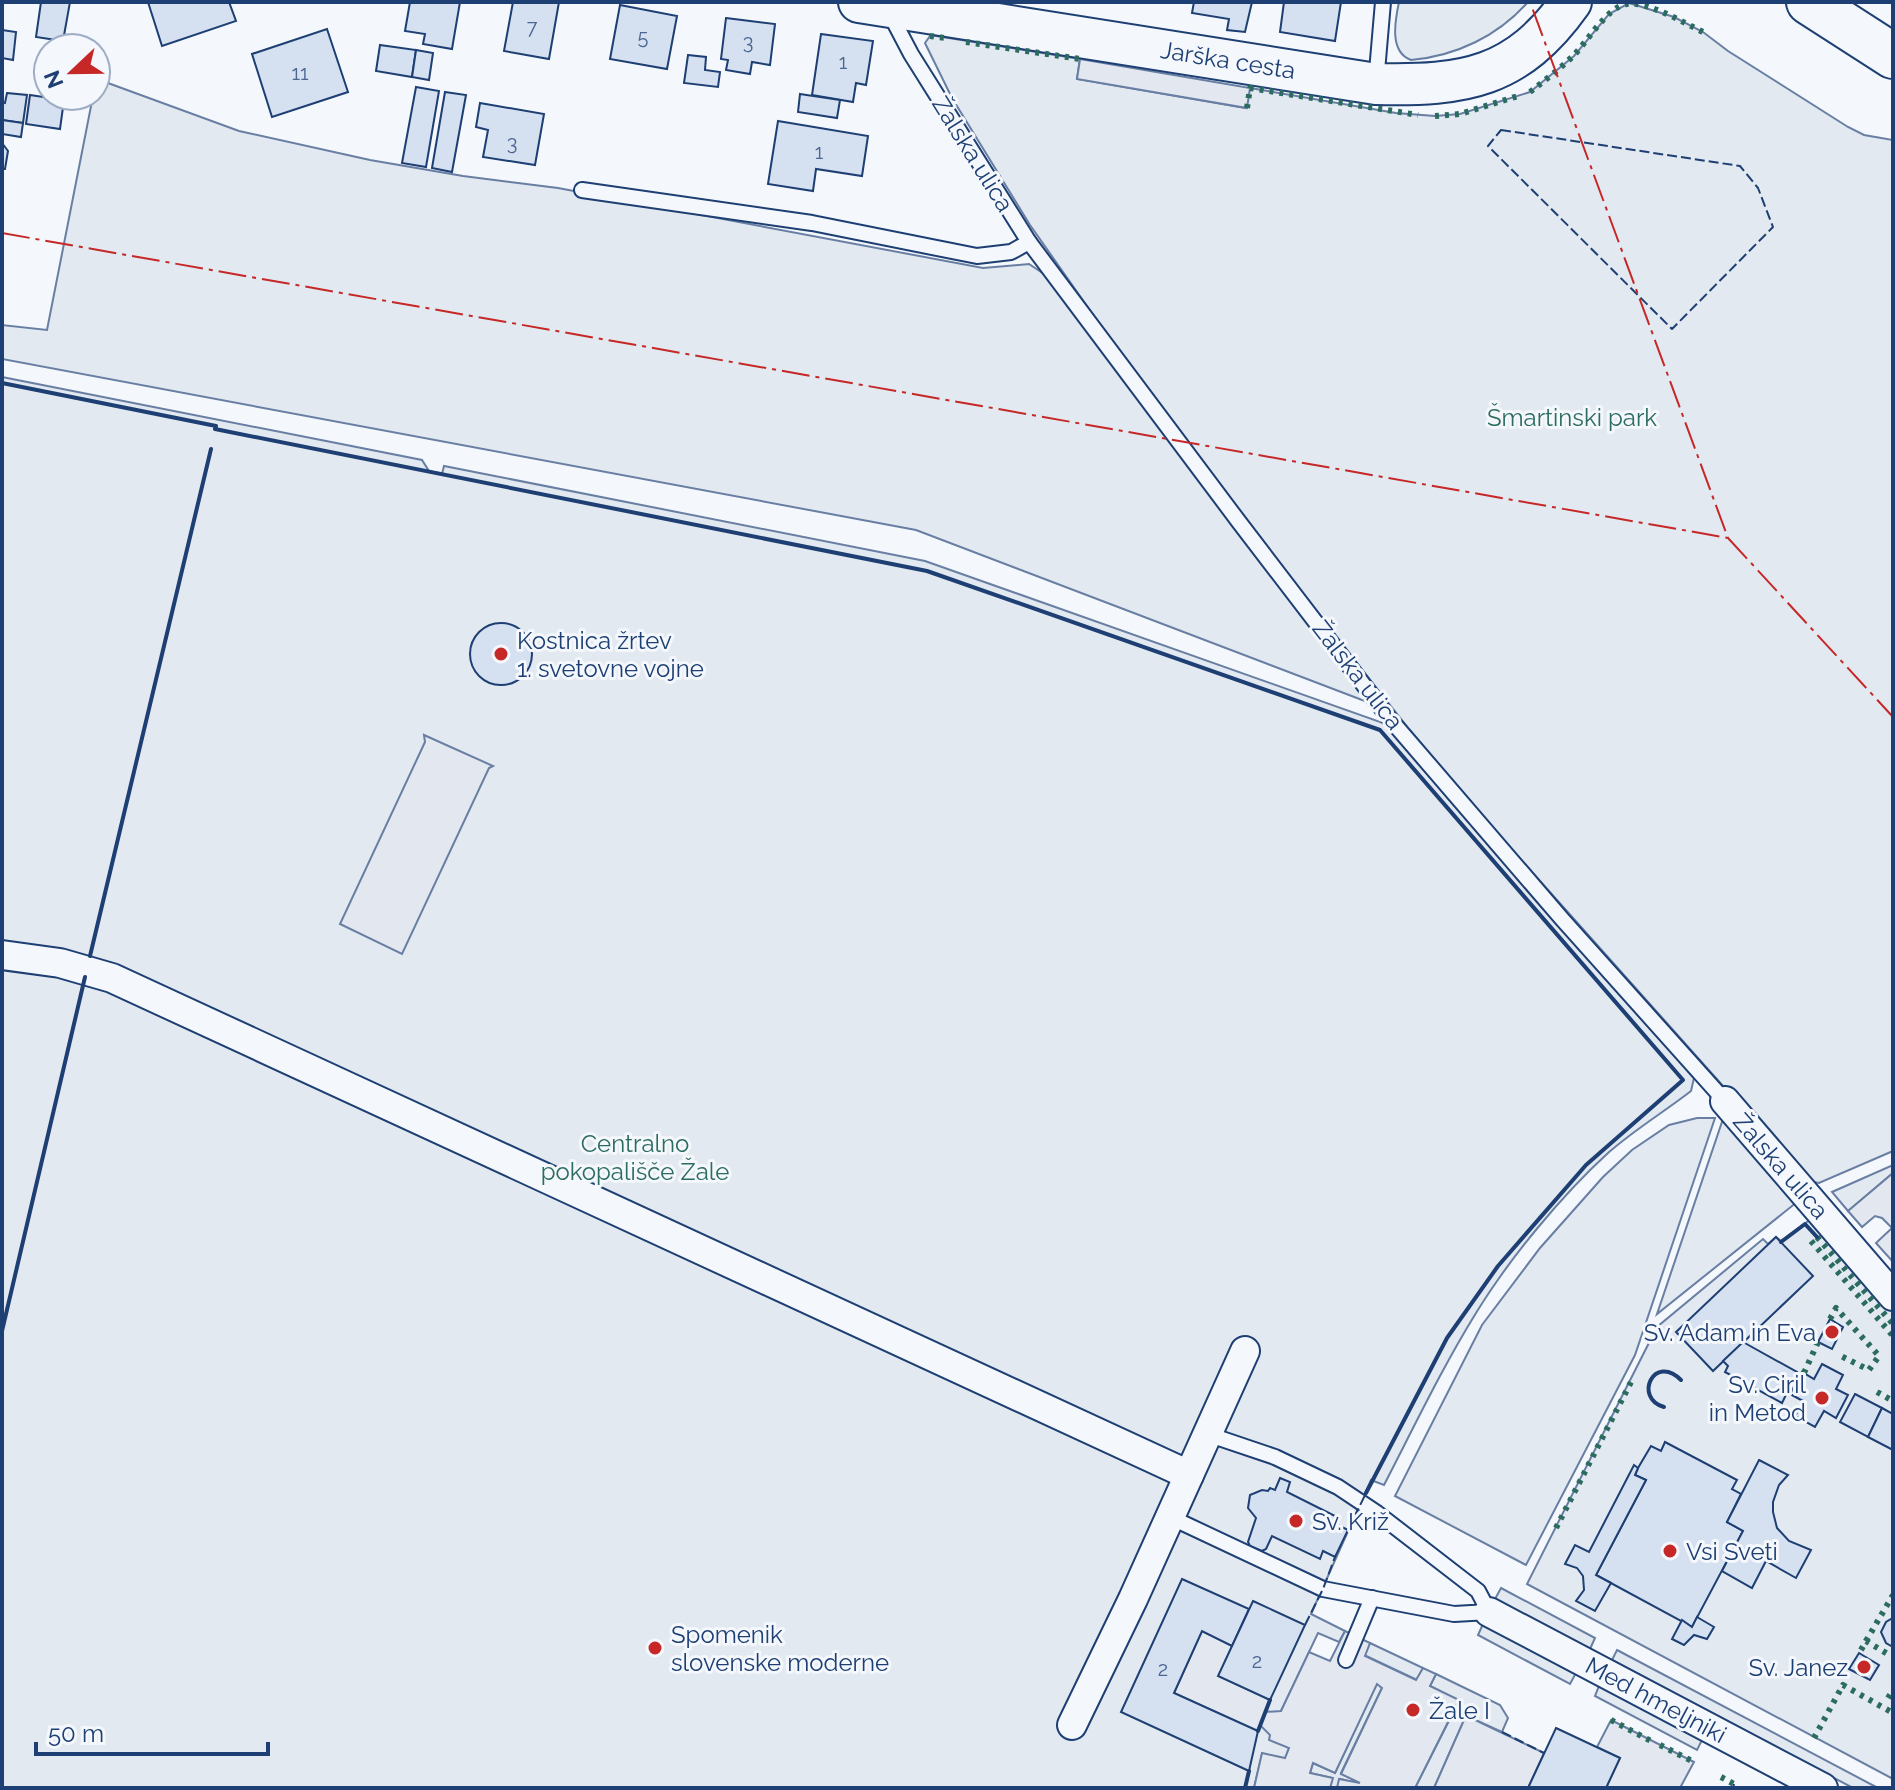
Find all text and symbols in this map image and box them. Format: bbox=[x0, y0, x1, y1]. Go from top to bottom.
house number: 7 bbox=[527, 15, 538, 39]
house number: 5 bbox=[638, 25, 649, 49]
house number: 3 bbox=[743, 30, 753, 54]
north arrow bbox=[32, 32, 112, 112]
street label: Jarška cesta bbox=[1158, 35, 1298, 85]
house number: 1 bbox=[839, 50, 848, 74]
house number: 11 bbox=[291, 61, 309, 85]
text: N bbox=[38, 67, 69, 92]
street label: Žalska ulica bbox=[926, 91, 1020, 217]
house number: 3 bbox=[507, 131, 517, 155]
house number: 1 bbox=[815, 140, 824, 164]
park label: Šmartinski park bbox=[1487, 402, 1657, 432]
street label: Žalska ulica bbox=[1306, 615, 1410, 735]
place label: Kostnica žrtev 1. svetovne vojne bbox=[517, 626, 704, 683]
marker: Kostnica žrtev 1. svetovne vojne bbox=[492, 645, 510, 663]
street label: Žalska ulica bbox=[1727, 1107, 1835, 1225]
park label: Centralno pokopališče Žale bbox=[541, 1129, 729, 1186]
place label: Sv. Adam in Eva bbox=[1644, 1318, 1816, 1347]
marker: Sv. Adam in Eva bbox=[1823, 1323, 1841, 1341]
place label: Sv. Ciril in Metod bbox=[1709, 1370, 1806, 1427]
marker: Sv. Ciril in Metod bbox=[1813, 1389, 1831, 1407]
place label: Sv. Križ bbox=[1312, 1507, 1389, 1536]
marker: Sv. Križ bbox=[1287, 1512, 1305, 1530]
place label: Vsi Sveti bbox=[1686, 1537, 1778, 1566]
marker: Vsi Sveti bbox=[1661, 1542, 1679, 1560]
place label: Spomenik slovenske moderne bbox=[671, 1620, 889, 1677]
marker: Spomenik slovenske moderne bbox=[646, 1639, 664, 1657]
house number: 2 bbox=[1252, 1649, 1262, 1673]
street label: Med hmeljniki bbox=[1581, 1651, 1731, 1749]
place label: Sv. Janez bbox=[1749, 1653, 1848, 1682]
house number: 2 bbox=[1158, 1657, 1168, 1681]
marker: Sv. Janez bbox=[1855, 1658, 1873, 1676]
place label: Žale I bbox=[1429, 1696, 1490, 1725]
marker: Žale I bbox=[1404, 1701, 1422, 1719]
scale bar bbox=[36, 1706, 268, 1756]
text: 50 m bbox=[48, 1719, 104, 1748]

